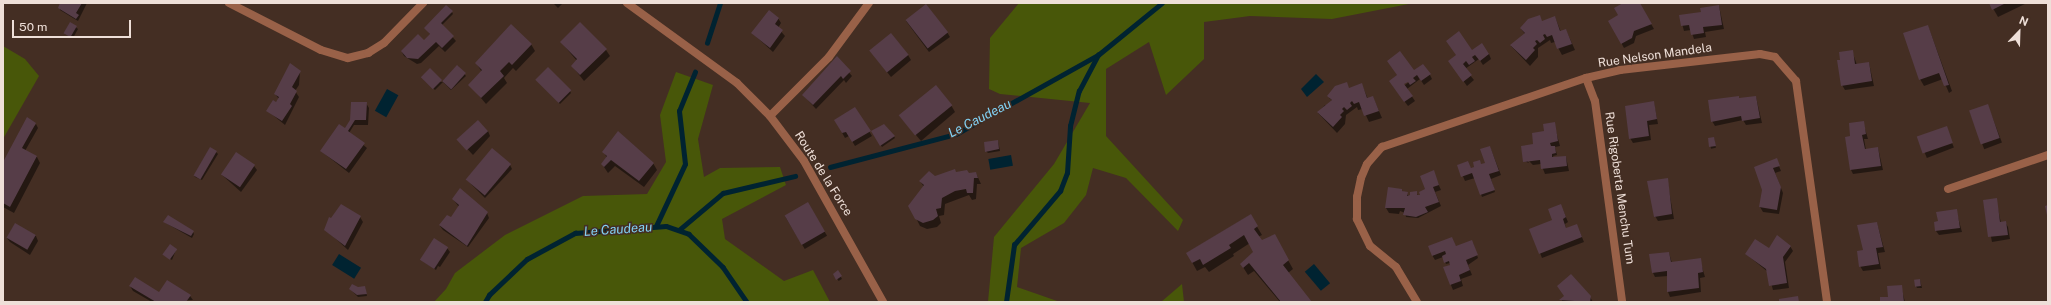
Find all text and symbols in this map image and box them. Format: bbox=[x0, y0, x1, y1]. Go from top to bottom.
scale bar bbox=[14, 12, 133, 38]
north arrow bbox=[1999, 12, 2039, 52]
text: N bbox=[2017, 14, 2030, 28]
text: 50 m bbox=[19, 20, 47, 34]
street label: Rue Nelson Mandela bbox=[1597, 41, 1713, 71]
water label: Le Caudeau bbox=[946, 96, 1014, 142]
street label: Rue Rigoberta Menchu Tum bbox=[1601, 111, 1637, 265]
street label: Route de la Force bbox=[791, 129, 855, 219]
water label: Le Caudeau bbox=[583, 220, 653, 240]

